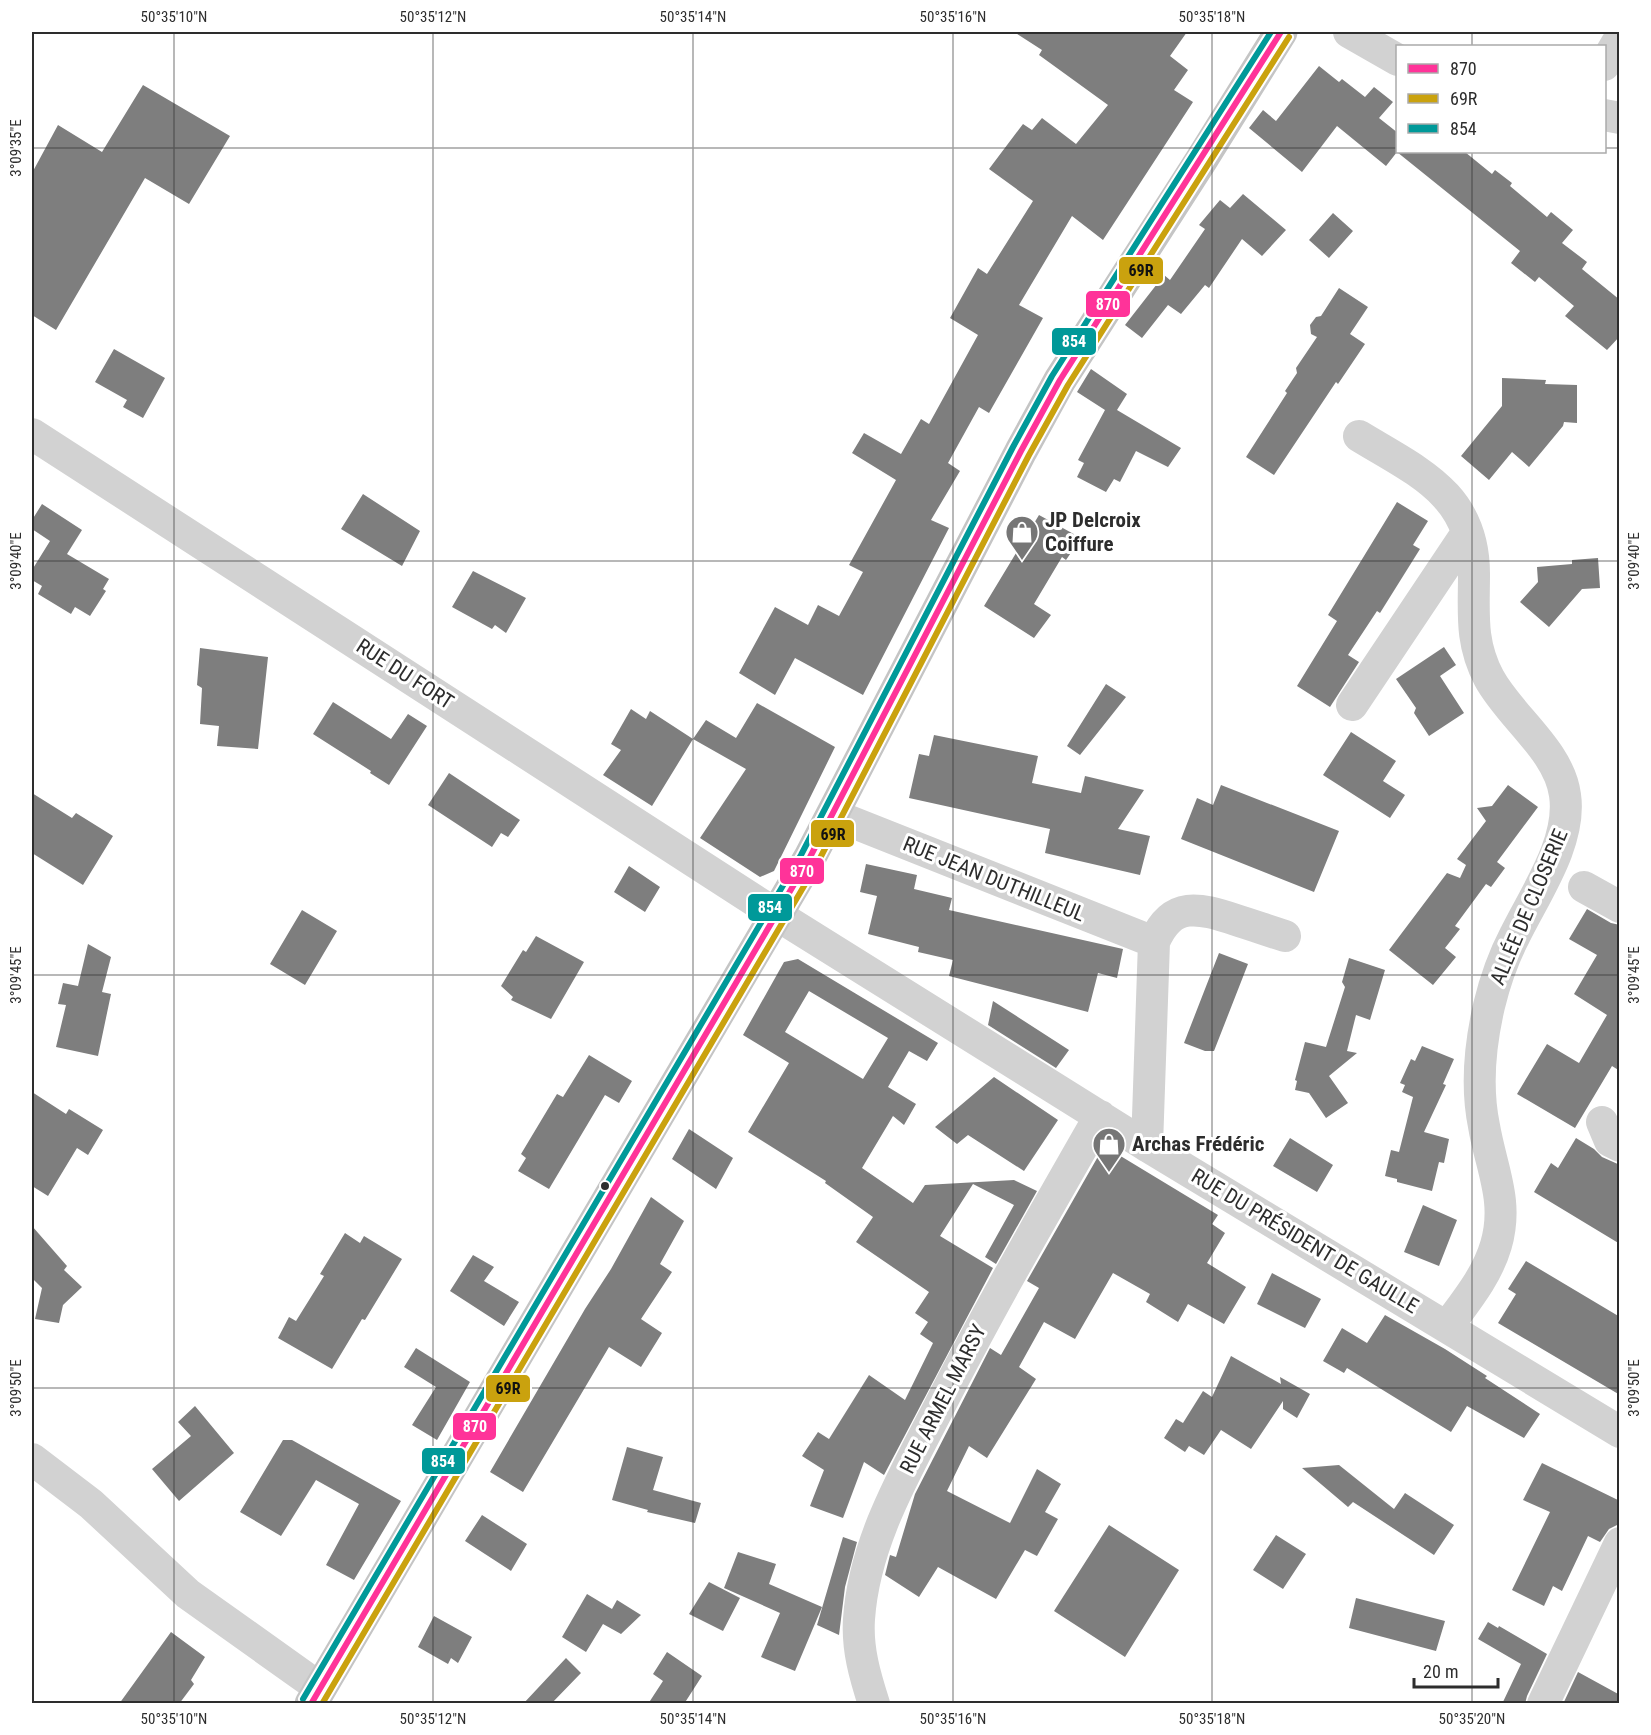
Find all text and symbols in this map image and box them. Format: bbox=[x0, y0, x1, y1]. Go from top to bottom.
text: 50°35'10"N bbox=[141, 8, 207, 26]
text: 50°35'12"N bbox=[400, 8, 466, 26]
text: 50°35'14"N bbox=[660, 8, 726, 26]
text: 50°35'16"N bbox=[920, 8, 986, 26]
text: 50°35'18"N bbox=[1179, 8, 1245, 26]
legend bbox=[1396, 45, 1606, 153]
text: 870 bbox=[1450, 58, 1477, 79]
text: 69R bbox=[1450, 88, 1478, 109]
text: 854 bbox=[1450, 118, 1477, 139]
text: 3°09'35"E bbox=[7, 119, 25, 177]
line badge: 69R bbox=[1118, 256, 1164, 285]
text: 69R bbox=[1128, 261, 1154, 280]
line badge: 870 bbox=[1085, 290, 1131, 318]
text: 870 bbox=[1096, 295, 1120, 314]
line badge: 854 bbox=[1051, 327, 1097, 356]
text: 854 bbox=[1062, 332, 1086, 351]
place label: JP Delcroix Coiffure bbox=[1045, 508, 1141, 556]
shop icon: JP Delcroix Coiffure bbox=[1004, 514, 1040, 561]
text: 3°09'40"E bbox=[7, 532, 25, 590]
text: 3°09'40"E bbox=[1625, 532, 1643, 590]
street label: RUE DU FORT bbox=[352, 634, 458, 714]
line badge: 69R bbox=[810, 819, 855, 848]
text: 69R bbox=[820, 825, 846, 844]
street label: ALLÉE DE CLOSERIE bbox=[1485, 825, 1573, 989]
street label: RUE JEAN DUTHILLEUL bbox=[900, 832, 1088, 926]
line badge: 870 bbox=[779, 857, 825, 885]
text: 870 bbox=[790, 862, 814, 881]
line badge: 854 bbox=[747, 893, 793, 922]
text: 854 bbox=[758, 898, 782, 917]
text: 3°09'45"E bbox=[7, 946, 25, 1004]
text: 3°09'45"E bbox=[1625, 946, 1643, 1004]
shop icon: Archas Frédéric bbox=[1091, 1126, 1127, 1173]
place label: Archas Frédéric bbox=[1132, 1132, 1265, 1156]
street label: RUE DU PRÉSIDENT DE GAULLE bbox=[1187, 1164, 1423, 1318]
unlabelled marker bbox=[599, 1180, 611, 1192]
street label: RUE ARMEL MARSY bbox=[895, 1321, 991, 1477]
text: 3°09'50"E bbox=[7, 1359, 25, 1417]
text: 3°09'50"E bbox=[1625, 1359, 1643, 1417]
line badge: 69R bbox=[485, 1374, 531, 1403]
text: 69R bbox=[495, 1379, 521, 1398]
line badge: 870 bbox=[452, 1412, 497, 1441]
text: 870 bbox=[463, 1417, 487, 1436]
line badge: 854 bbox=[421, 1447, 466, 1475]
text: 854 bbox=[431, 1452, 455, 1471]
scale bar bbox=[1414, 1651, 1498, 1689]
text: 20 m bbox=[1423, 1661, 1458, 1682]
text: 50°35'10"N bbox=[141, 1710, 207, 1728]
text: 50°35'12"N bbox=[400, 1710, 466, 1728]
text: 50°35'14"N bbox=[660, 1710, 726, 1728]
text: 50°35'16"N bbox=[920, 1710, 986, 1728]
text: 50°35'18"N bbox=[1179, 1710, 1245, 1728]
text: 50°35'20"N bbox=[1439, 1710, 1505, 1728]

